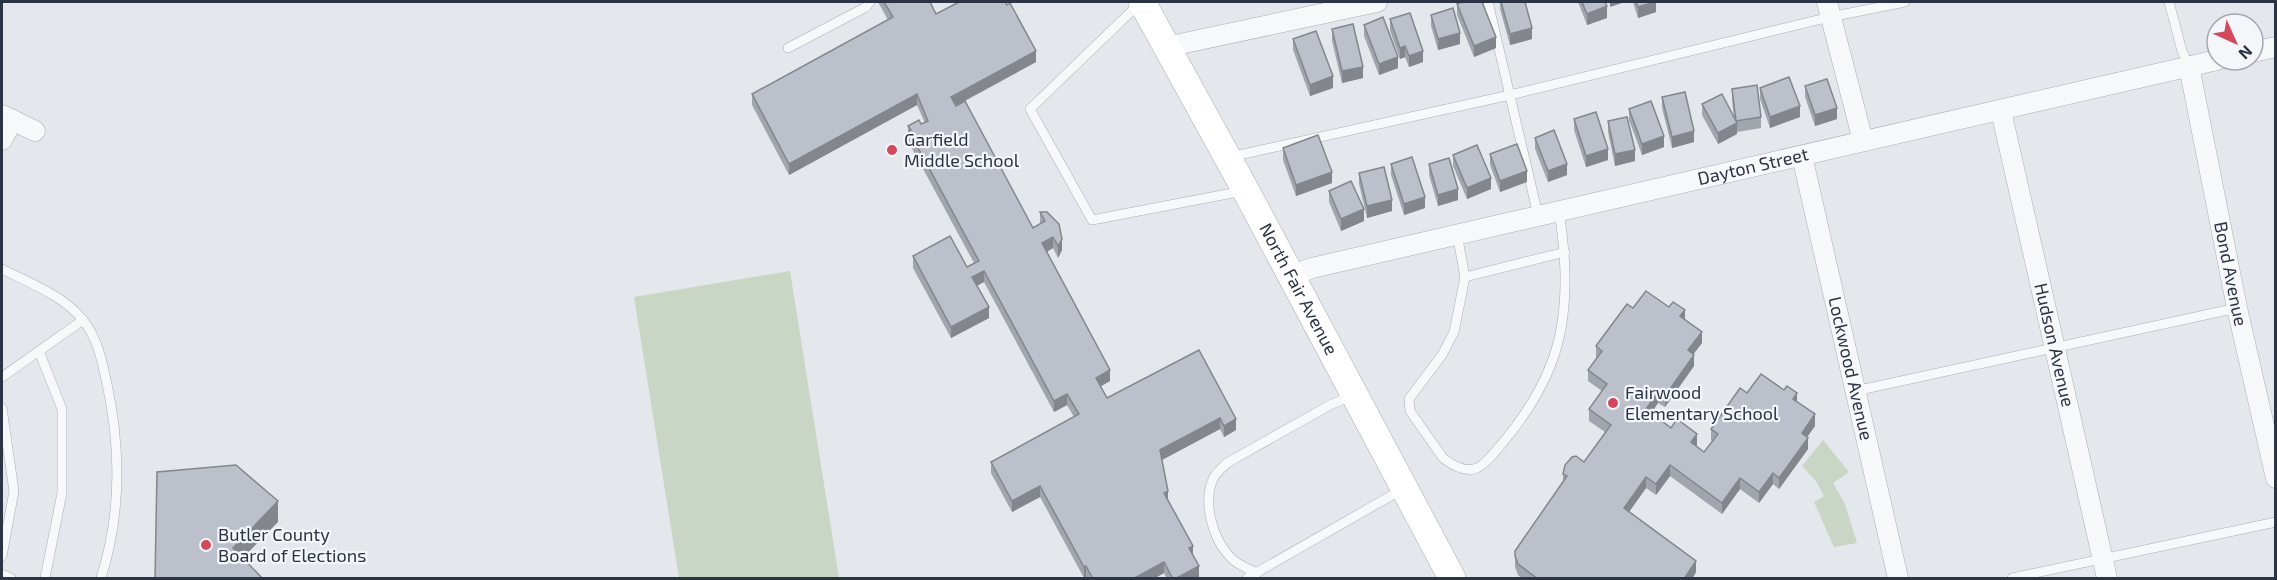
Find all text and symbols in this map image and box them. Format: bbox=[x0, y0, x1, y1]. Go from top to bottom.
north arrow bbox=[2205, 12, 2265, 72]
text: N bbox=[2235, 42, 2257, 64]
place label: Garfield Middle School bbox=[904, 128, 1020, 171]
street label: Dayton Street bbox=[1695, 142, 1811, 189]
marker: Garfield Middle School bbox=[885, 143, 899, 157]
street label: North Fair Avenue bbox=[1255, 219, 1343, 358]
street label: Bond Avenue bbox=[2210, 220, 2253, 328]
street label: Hudson Avenue bbox=[2030, 281, 2080, 409]
street label: Lockwood Avenue bbox=[1824, 294, 1878, 442]
place label: Fairwood Elementary School bbox=[1625, 381, 1779, 424]
marker: Fairwood Elementary School bbox=[1606, 396, 1620, 410]
place label: Butler County Board of Elections bbox=[218, 523, 366, 566]
marker: Butler County Board of Elections bbox=[199, 538, 213, 552]

